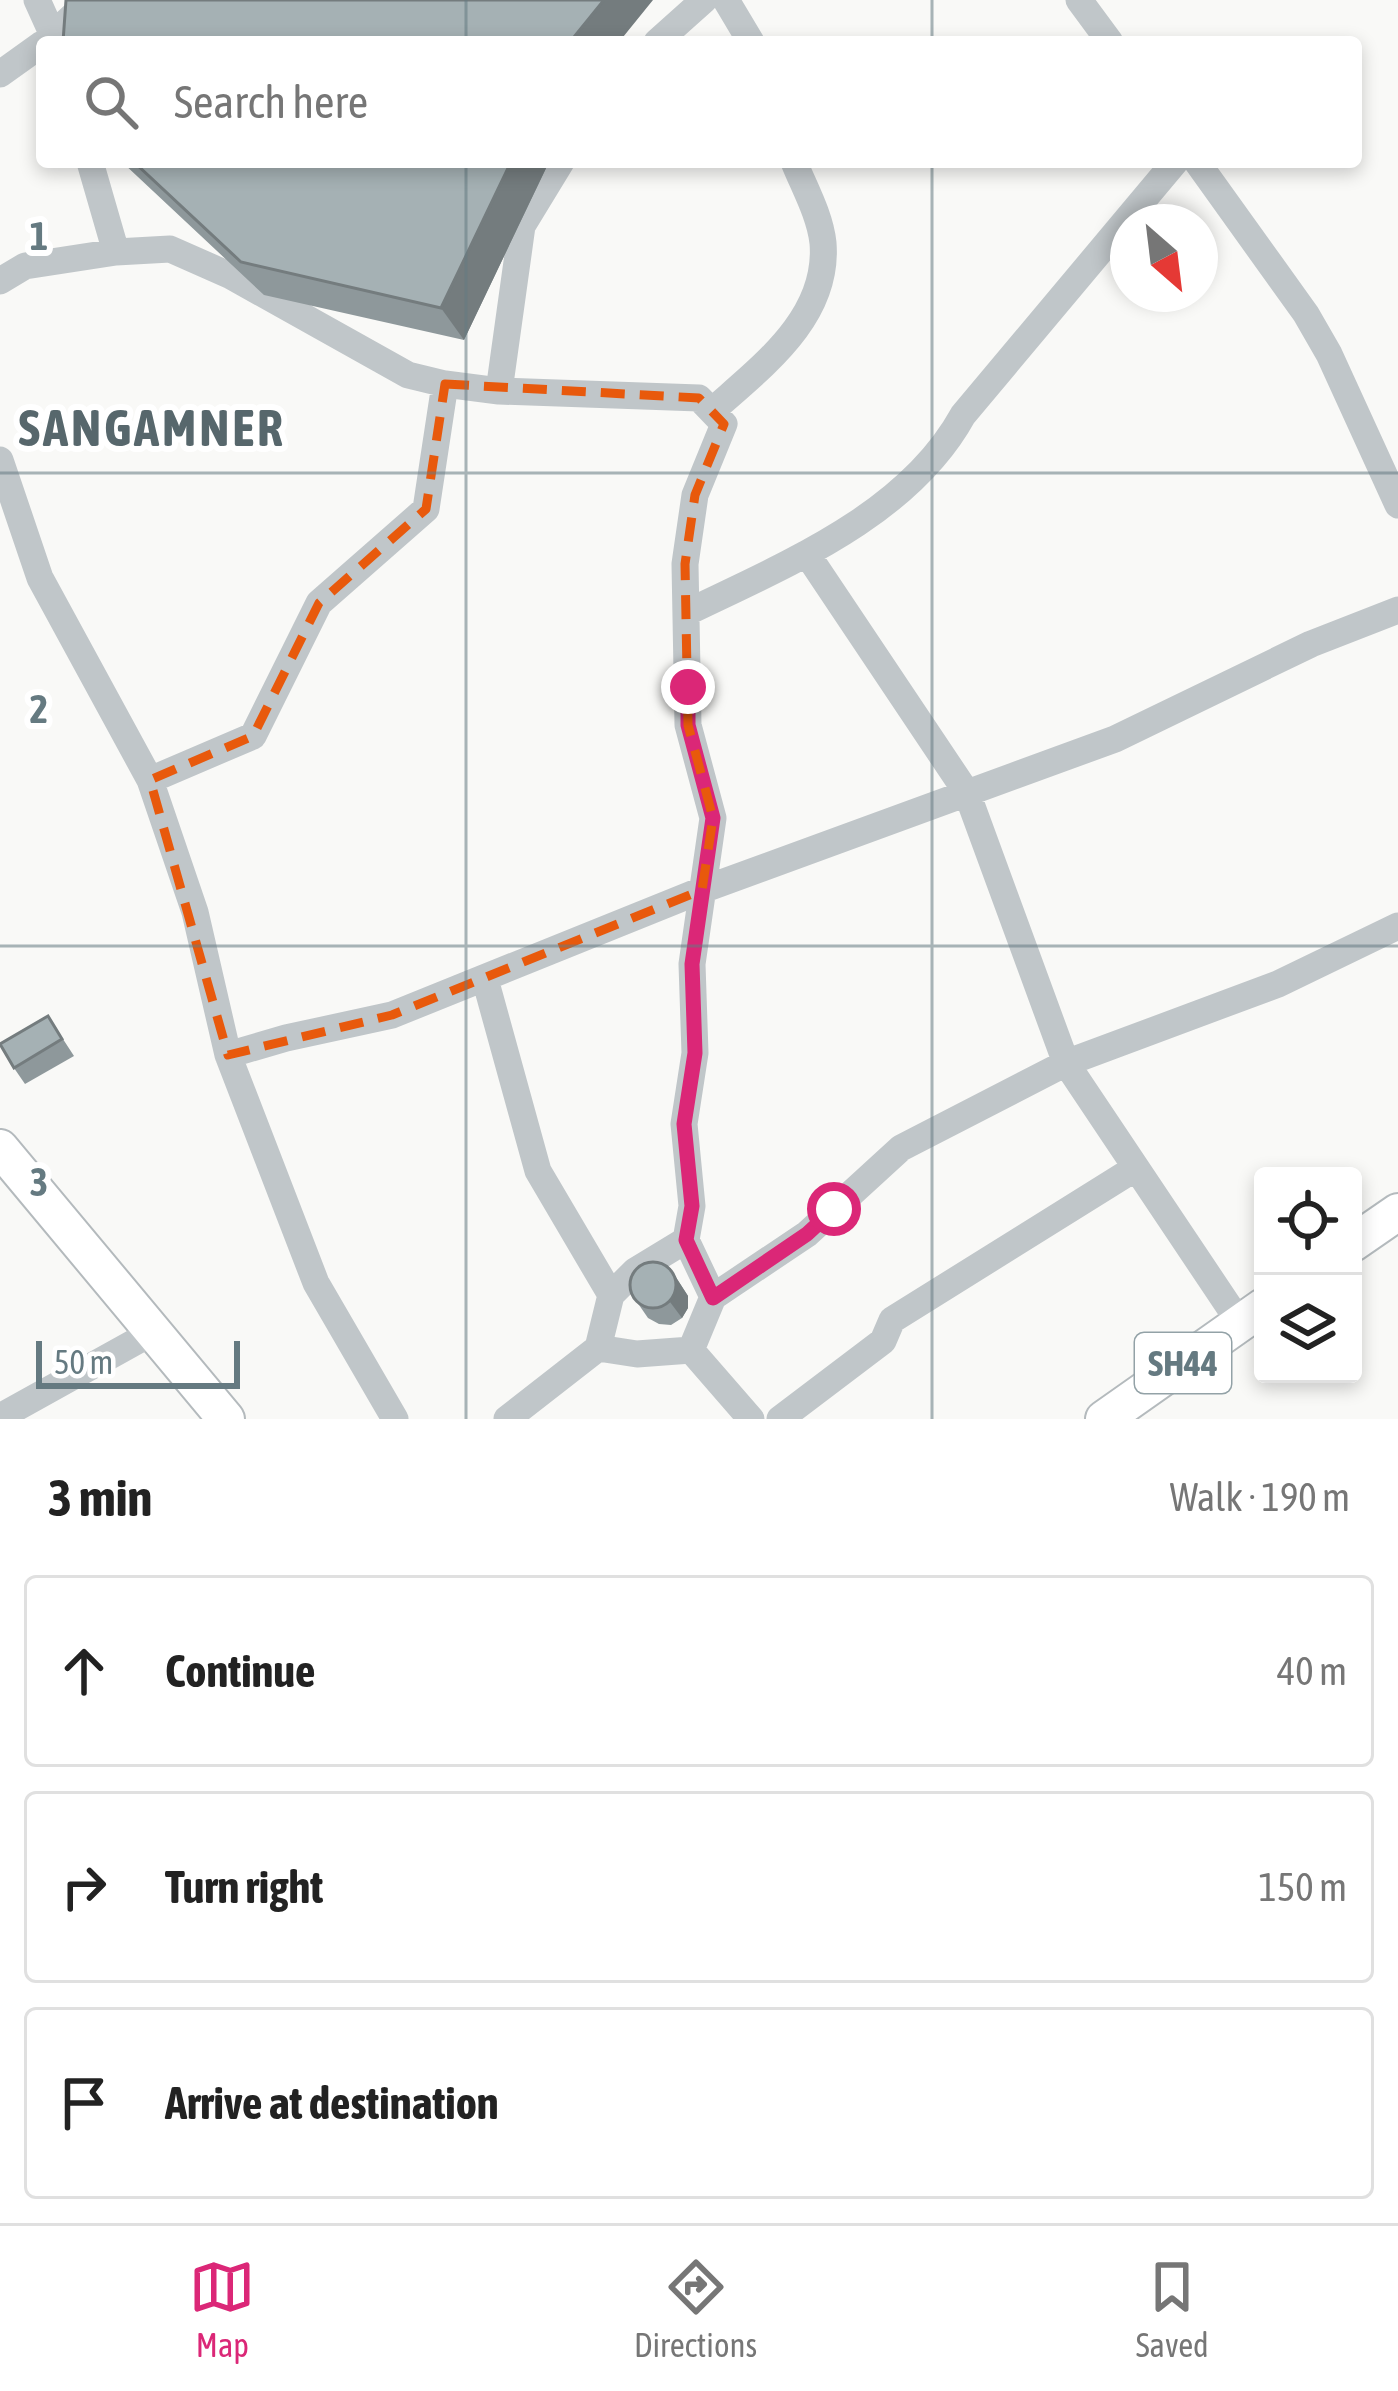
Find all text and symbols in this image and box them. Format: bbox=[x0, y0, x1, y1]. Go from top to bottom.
search box bbox=[36, 36, 1362, 168]
icon: search bbox=[78, 69, 144, 135]
text: Search here bbox=[174, 76, 368, 128]
north arrow bbox=[1110, 204, 1218, 312]
text: 1 bbox=[30, 214, 48, 258]
district label: SANGAMNER bbox=[18, 398, 286, 457]
route end bbox=[661, 660, 715, 714]
text: 2 bbox=[30, 687, 48, 731]
text: 3 bbox=[30, 1160, 48, 1204]
map controls bbox=[1254, 1167, 1362, 1383]
button: locate bbox=[1254, 1167, 1362, 1275]
route start bbox=[807, 1182, 861, 1236]
button: layers bbox=[1254, 1275, 1362, 1383]
road number: SH44 bbox=[1135, 1333, 1231, 1393]
scale bar bbox=[36, 1335, 240, 1388]
text: 50 m bbox=[54, 1343, 113, 1381]
text: 3 min bbox=[48, 1468, 152, 1527]
text: Walk · 190 m bbox=[1170, 1475, 1350, 1519]
icon: ahead bbox=[51, 1638, 117, 1704]
text: Continue bbox=[165, 1645, 316, 1697]
text: 40 m bbox=[1277, 1649, 1347, 1693]
icon: right bbox=[51, 1854, 117, 1920]
text: Turn right bbox=[165, 1861, 323, 1913]
text: 150 m bbox=[1259, 1865, 1347, 1909]
icon: arrive bbox=[51, 2070, 117, 2136]
text: Arrive at destination bbox=[165, 2077, 499, 2129]
tab: Map bbox=[189, 2254, 255, 2364]
tab: Directions bbox=[634, 2254, 757, 2364]
tab: Saved bbox=[1136, 2254, 1209, 2364]

